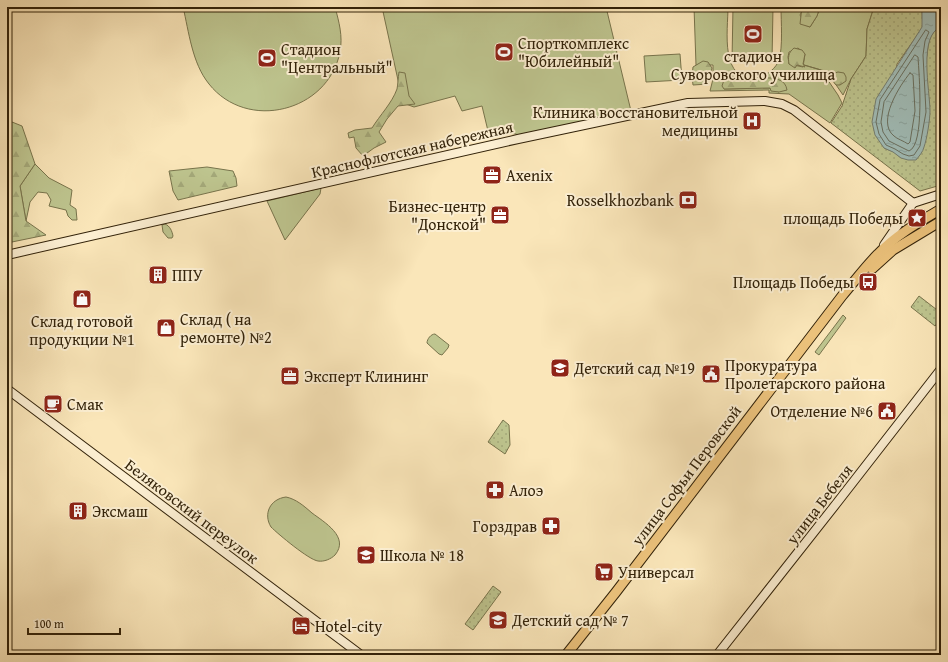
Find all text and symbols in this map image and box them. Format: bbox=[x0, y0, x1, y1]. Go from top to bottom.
sports icon: стадион Суворовского училища bbox=[742, 23, 764, 45]
place label: Спорткомплекс "Юбилейный" bbox=[518, 31, 629, 73]
place label: Стадион "Центральный" bbox=[281, 37, 393, 79]
sports icon: Спорткомплекс "Юбилейный" bbox=[493, 41, 515, 63]
place label: стадион Суворовского училища bbox=[671, 44, 835, 86]
sports icon: Стадион "Центральный" bbox=[256, 47, 278, 69]
place label: Клиника восстановительной медицины bbox=[533, 100, 738, 142]
hospital icon: Клиника восстановительной медицины bbox=[741, 110, 763, 132]
street label: Краснофлотская набережная bbox=[309, 114, 515, 184]
place label: Axenix bbox=[506, 163, 554, 187]
office icon: Axenix bbox=[481, 164, 503, 186]
place label: Rosselkhozbank bbox=[567, 188, 675, 212]
bank icon: Rosselkhozbank bbox=[677, 189, 699, 211]
place label: Бизнес-центр "Донской" bbox=[389, 194, 486, 236]
office icon: Бизнес-центр "Донской" bbox=[489, 204, 511, 226]
place label: площадь Победы bbox=[783, 206, 903, 230]
place icon: площадь Победы bbox=[906, 207, 928, 229]
place label: ППУ bbox=[172, 263, 203, 287]
building icon: ППУ bbox=[147, 264, 169, 286]
place label: Площадь Победы bbox=[733, 270, 854, 294]
bus stop icon: Площадь Победы bbox=[857, 271, 879, 293]
shop icon: Склад готовой продукции №1 bbox=[71, 288, 93, 310]
place label: Склад ( на ремонте) №2 bbox=[180, 307, 272, 349]
place label: Склад готовой продукции №1 bbox=[29, 309, 135, 351]
shop icon: Склад ( на ремонте) №2 bbox=[155, 317, 177, 339]
place label: Прокуратура Пролетарского района bbox=[725, 353, 886, 395]
place label: Детский сад №19 bbox=[573, 356, 695, 380]
school or university icon: Детский сад №19 bbox=[549, 357, 571, 379]
public building icon: Прокуратура Пролетарского района bbox=[700, 363, 722, 385]
place label: Эксперт Клининг bbox=[304, 364, 428, 388]
office icon: Эксперт Клининг bbox=[279, 365, 301, 387]
place label: Смак bbox=[67, 392, 104, 416]
cafe icon: Смак bbox=[42, 393, 64, 415]
street label: улица Софьи Перовской bbox=[625, 399, 747, 551]
place label: Отделение №6 bbox=[770, 399, 873, 423]
public building icon: Отделение №6 bbox=[876, 400, 898, 422]
street label: Беляковский переулок bbox=[120, 453, 264, 570]
street label: улица Бебеля bbox=[779, 459, 858, 550]
place label: Алоэ bbox=[509, 478, 543, 502]
pharmacy icon: Алоэ bbox=[484, 479, 506, 501]
place label: Эксмаш bbox=[92, 499, 148, 523]
building icon: Эксмаш bbox=[67, 500, 89, 522]
place label: Горздрав bbox=[473, 514, 537, 538]
pharmacy icon: Горздрав bbox=[540, 515, 562, 537]
place label: Школа № 18 bbox=[380, 543, 464, 567]
school or university icon: Школа № 18 bbox=[355, 544, 377, 566]
place label: Универсал bbox=[618, 560, 694, 584]
supermarket icon: Универсал bbox=[593, 561, 615, 583]
place label: Детский сад № 7 bbox=[511, 608, 629, 632]
school or university icon: Детский сад № 7 bbox=[487, 609, 509, 631]
scale bar bbox=[28, 610, 120, 636]
place label: Hotel-city bbox=[315, 614, 382, 638]
text: 100 m bbox=[34, 615, 64, 632]
hotel icon: Hotel-city bbox=[290, 615, 312, 637]

